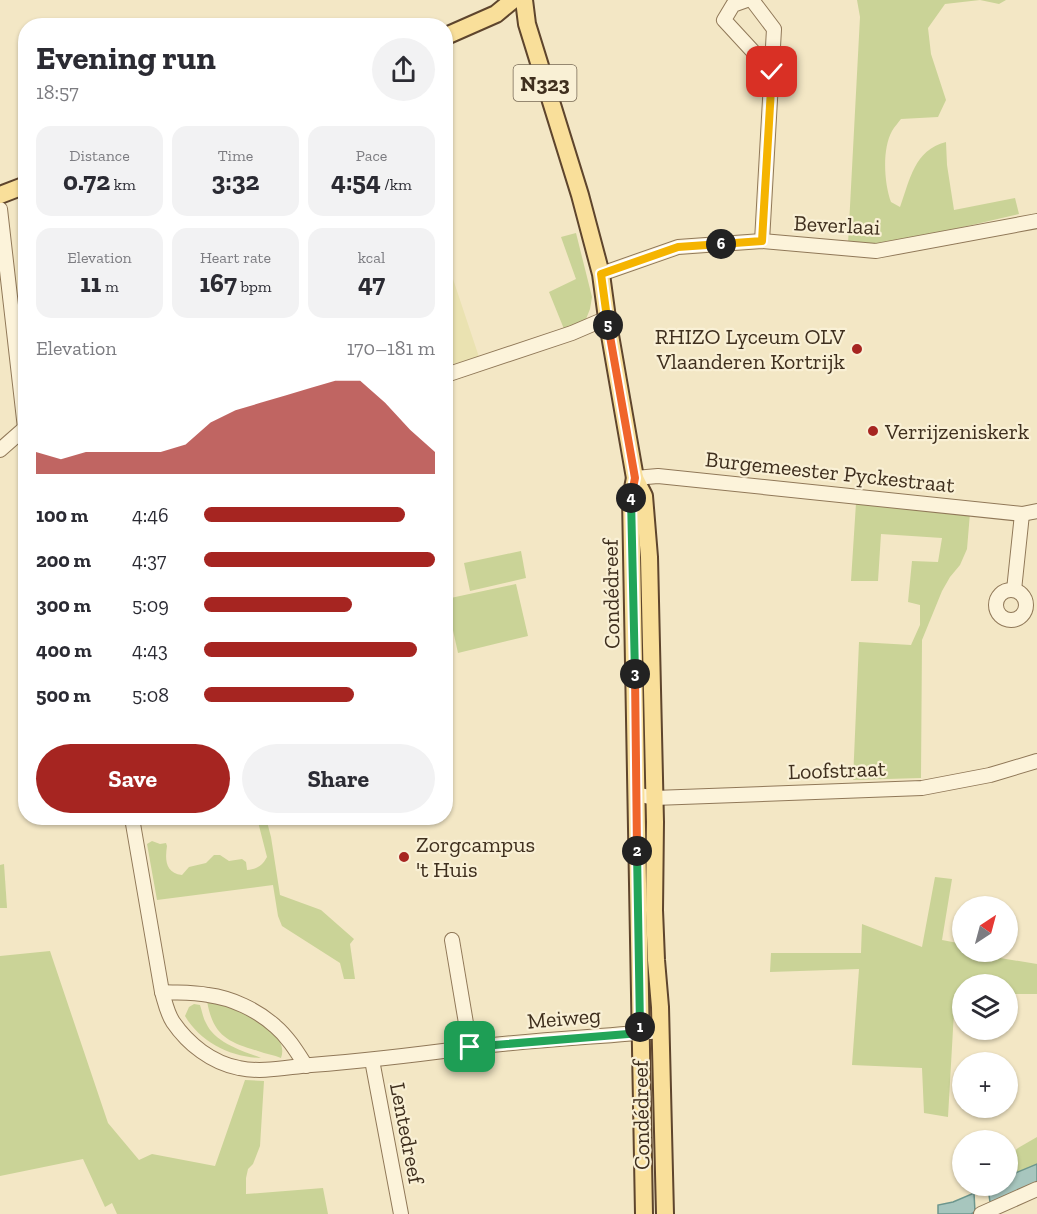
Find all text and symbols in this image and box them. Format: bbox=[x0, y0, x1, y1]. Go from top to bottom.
text: Evening run bbox=[36, 38, 216, 77]
button: share bbox=[372, 38, 435, 101]
pin bbox=[746, 46, 797, 97]
icon: check bbox=[755, 55, 788, 88]
road number: N323 bbox=[514, 65, 576, 101]
text: 18:57 bbox=[36, 80, 79, 104]
text: Distance bbox=[69, 146, 130, 165]
text: Time bbox=[218, 146, 253, 165]
text: Pace bbox=[356, 146, 387, 165]
text: 0.72 bbox=[63, 165, 110, 197]
text: 3:32 bbox=[211, 165, 260, 197]
text: 4:54 bbox=[331, 165, 381, 197]
text: km bbox=[110, 175, 136, 194]
text: /km bbox=[381, 175, 412, 194]
street label: Beverlaai bbox=[793, 209, 881, 241]
pin: 6 bbox=[706, 229, 736, 259]
text: 6 bbox=[717, 234, 725, 253]
text: Elevation bbox=[67, 248, 132, 267]
text: Heart rate bbox=[200, 248, 271, 267]
text: kcal bbox=[358, 248, 385, 267]
text: 11 bbox=[80, 267, 101, 299]
text: 167 bbox=[199, 267, 237, 299]
text: 47 bbox=[358, 267, 385, 299]
text: m bbox=[101, 277, 119, 296]
text: bpm bbox=[237, 277, 272, 296]
pin: 5 bbox=[593, 310, 623, 340]
text: 5 bbox=[604, 315, 612, 334]
place label: RHIZO Lyceum OLV Vlaanderen Kortrijk bbox=[655, 323, 846, 375]
text: Elevation bbox=[36, 336, 117, 360]
text: 170–181 m bbox=[347, 336, 435, 360]
marker: RHIZO Lyceum OLV Vlaanderen Kortrijk bbox=[850, 342, 864, 356]
place label: Verrijzeniskerk bbox=[884, 418, 1030, 445]
marker: Verrijzeniskerk bbox=[866, 424, 880, 438]
street label: Burgemeester Pyckestraat bbox=[704, 445, 957, 499]
pin: 4 bbox=[616, 483, 646, 513]
text: 4 bbox=[626, 488, 636, 507]
text: 100 m bbox=[36, 503, 88, 527]
text: 4:46 bbox=[132, 503, 169, 527]
street label: Condédreef bbox=[597, 537, 625, 649]
text: 200 m bbox=[36, 548, 91, 572]
text: 4:37 bbox=[132, 548, 166, 572]
text: 300 m bbox=[36, 593, 91, 617]
text: 5:09 bbox=[132, 593, 169, 617]
text: 400 m bbox=[36, 638, 92, 662]
text: 4:43 bbox=[132, 638, 168, 662]
pin: 3 bbox=[620, 659, 650, 689]
text: 3 bbox=[631, 664, 639, 683]
text: 500 m bbox=[36, 683, 91, 707]
text: 5:08 bbox=[132, 683, 169, 707]
button: Save bbox=[36, 744, 230, 813]
button: Share bbox=[242, 744, 435, 813]
street label: Loofstraat bbox=[788, 755, 887, 785]
place label: Zorgcampus 't Huis bbox=[416, 831, 535, 883]
pin: 2 bbox=[622, 836, 652, 866]
text: 2 bbox=[633, 841, 641, 860]
marker: Zorgcampus 't Huis bbox=[397, 850, 411, 864]
north arrow bbox=[952, 896, 1018, 962]
map controls bbox=[952, 896, 1018, 1196]
button: layers bbox=[952, 974, 1018, 1040]
street label: Meiweg bbox=[526, 1001, 602, 1035]
pin: 1 bbox=[625, 1012, 655, 1042]
text: 1 bbox=[637, 1017, 643, 1036]
pin bbox=[444, 1021, 495, 1072]
icon: arrive bbox=[453, 1030, 486, 1063]
button: + bbox=[952, 1052, 1018, 1118]
street label: Condédreef bbox=[627, 1058, 655, 1170]
street label: Lentedreef bbox=[384, 1080, 430, 1188]
button: − bbox=[952, 1130, 1018, 1196]

